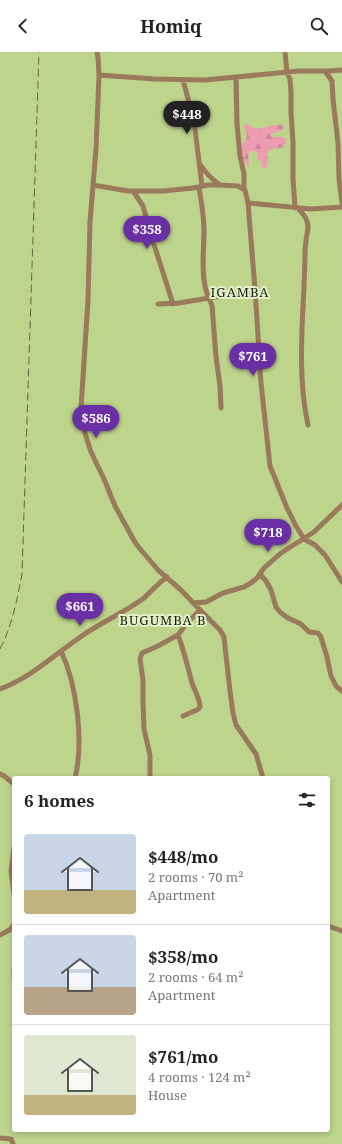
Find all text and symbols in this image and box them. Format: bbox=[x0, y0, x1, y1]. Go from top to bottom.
text: Homiq bbox=[140, 14, 202, 38]
icon: back bbox=[12, 15, 34, 37]
icon: search bbox=[308, 15, 330, 37]
pin: $448 bbox=[163, 101, 211, 135]
text: $448 bbox=[172, 105, 202, 123]
pin: $358 bbox=[123, 216, 171, 250]
text: $358 bbox=[132, 220, 162, 238]
district label: IGAMBA bbox=[211, 283, 269, 301]
pin: $761 bbox=[229, 343, 277, 377]
text: $761 bbox=[238, 347, 268, 365]
pin: $586 bbox=[72, 405, 120, 439]
text: $586 bbox=[81, 409, 111, 427]
pin: $718 bbox=[244, 519, 292, 553]
text: $718 bbox=[253, 523, 283, 541]
pin: $661 bbox=[56, 593, 104, 627]
text: $661 bbox=[65, 597, 95, 615]
district label: BUGUMBA B bbox=[120, 611, 206, 629]
text: 6 homes bbox=[24, 789, 94, 812]
icon: filters bbox=[296, 789, 318, 811]
text: $448/mo bbox=[148, 845, 219, 868]
icon: home bbox=[56, 850, 104, 898]
text: 2 rooms · 70 m² bbox=[148, 868, 243, 886]
text: Apartment bbox=[148, 886, 215, 904]
text: $358/mo bbox=[148, 945, 219, 968]
icon: home bbox=[56, 951, 104, 999]
text: 2 rooms · 64 m² bbox=[148, 968, 243, 986]
text: Apartment bbox=[148, 986, 215, 1004]
text: $761/mo bbox=[148, 1045, 219, 1068]
icon: home bbox=[56, 1051, 104, 1099]
text: 4 rooms · 124 m² bbox=[148, 1068, 251, 1086]
text: House bbox=[148, 1086, 187, 1104]

